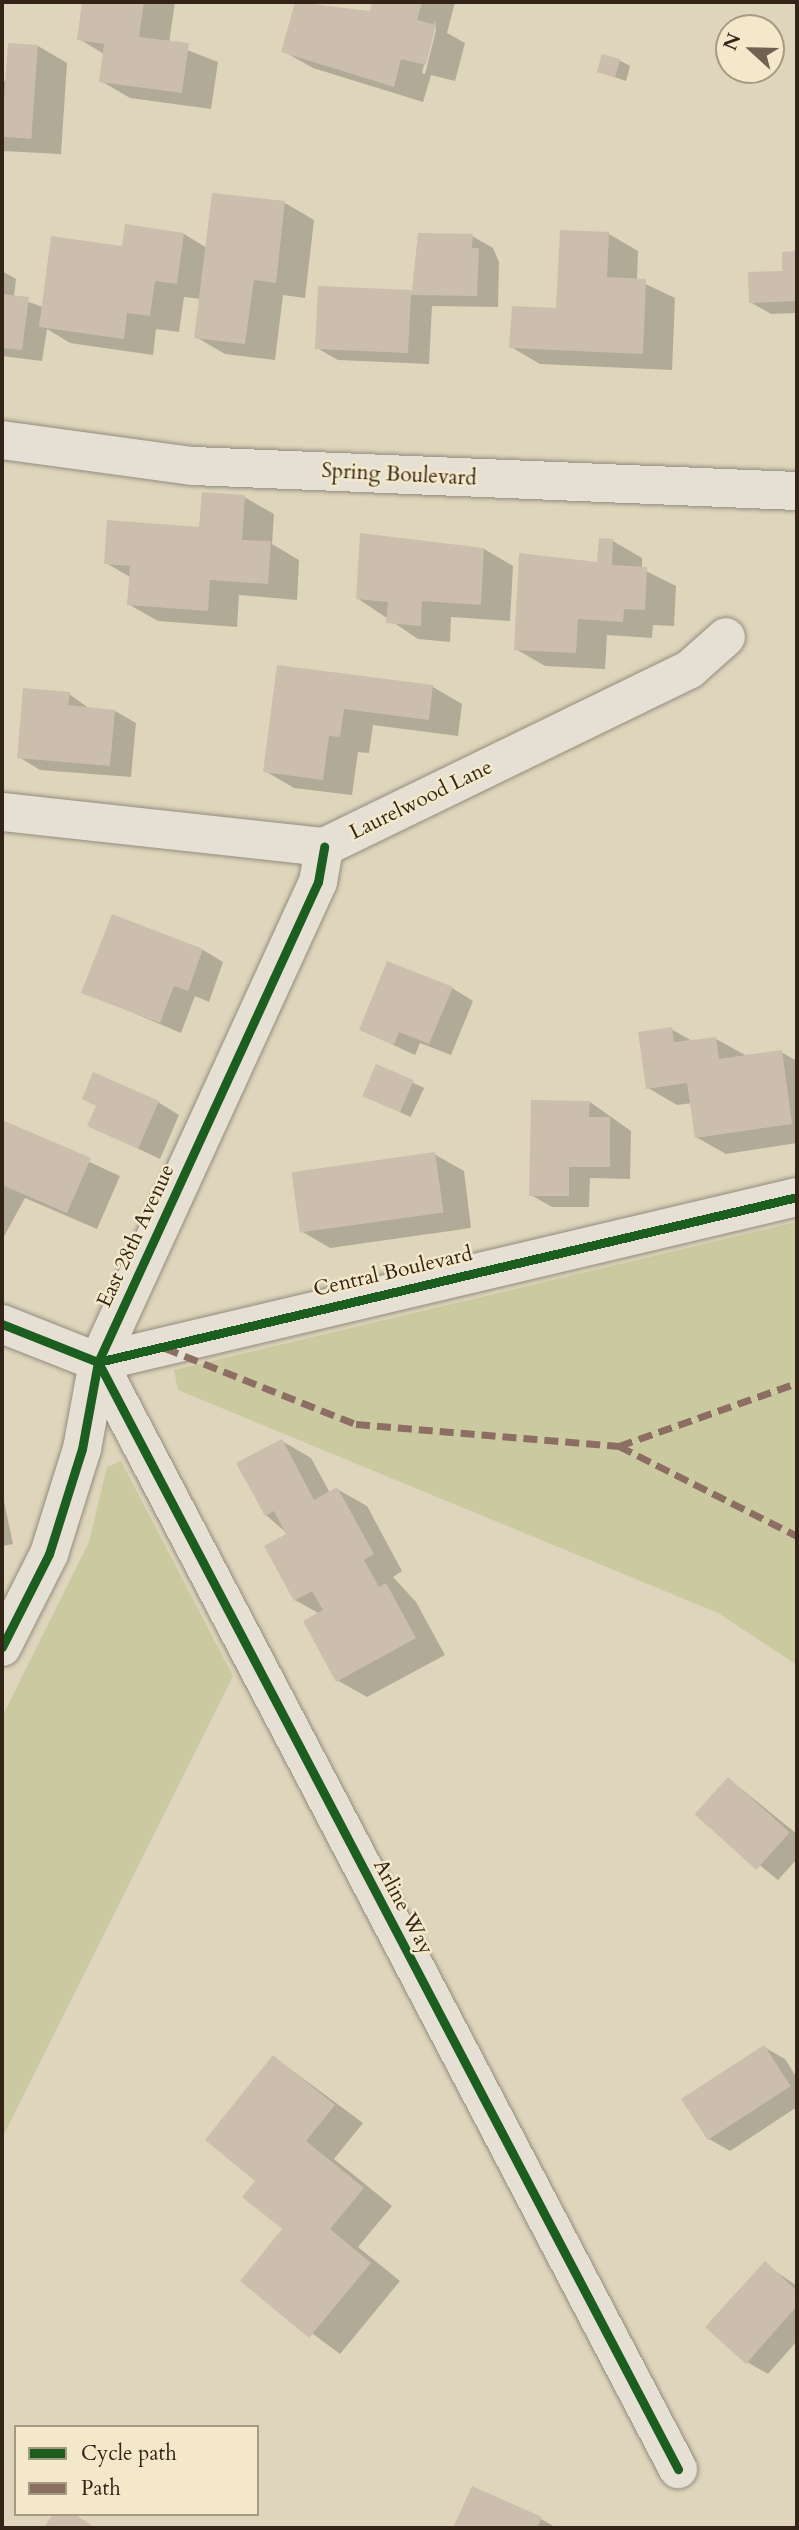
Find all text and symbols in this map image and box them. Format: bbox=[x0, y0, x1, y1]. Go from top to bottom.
north arrow bbox=[715, 14, 785, 84]
text: N bbox=[717, 29, 748, 54]
street label: Spring Boulevard bbox=[321, 458, 477, 492]
street label: Laurelwood Lane bbox=[346, 755, 496, 845]
street label: East 28th Avenue bbox=[92, 1161, 180, 1311]
street label: Central Boulevard bbox=[311, 1241, 475, 1303]
street label: Arline Way bbox=[367, 1855, 439, 1959]
legend bbox=[14, 2425, 259, 2516]
text: Cycle path bbox=[81, 2439, 177, 2468]
text: Path bbox=[81, 2474, 121, 2503]

